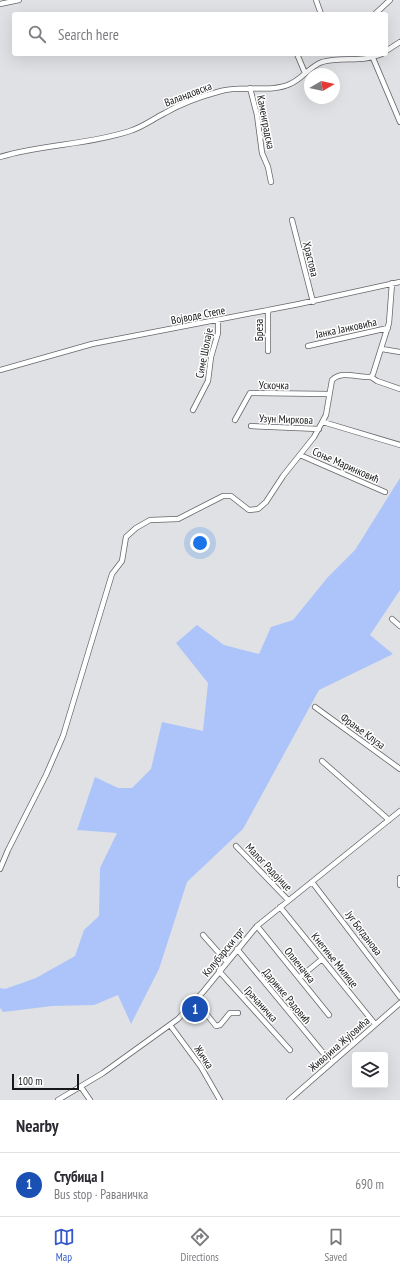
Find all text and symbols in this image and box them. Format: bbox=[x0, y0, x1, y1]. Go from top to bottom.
search box bbox=[12, 12, 388, 56]
icon: search bbox=[26, 23, 48, 45]
text: Search here bbox=[58, 25, 119, 44]
north arrow bbox=[304, 68, 340, 104]
street label: Валандовска bbox=[162, 79, 214, 109]
street label: Каменградска bbox=[254, 94, 278, 150]
street label: Храстова bbox=[300, 240, 322, 278]
street label: Војводе Степе bbox=[170, 303, 227, 327]
street label: Јанка Јанковића bbox=[313, 315, 378, 342]
street label: Бреза bbox=[252, 319, 266, 341]
street label: Симе Шолаје bbox=[192, 326, 216, 379]
street label: Ускочка bbox=[259, 378, 289, 392]
street label: Узун Миркова bbox=[259, 411, 313, 427]
street label: Соње Маринковић bbox=[310, 444, 382, 486]
your location bbox=[190, 533, 210, 553]
street label: Фрање Клуза bbox=[338, 710, 388, 752]
street label: Малог Радојице bbox=[243, 840, 296, 894]
street label: Југ Богданова bbox=[342, 907, 385, 958]
street label: Колубарски трг bbox=[199, 924, 248, 979]
street label: Кнегиње Милице bbox=[308, 930, 362, 991]
street label: Опленачка bbox=[281, 944, 319, 986]
street label: Даринке Радовић bbox=[260, 965, 314, 1027]
street label: Грачаничка bbox=[241, 983, 281, 1025]
pin: 1 bbox=[182, 994, 208, 1024]
street label: Живојина Жујовића bbox=[305, 1014, 373, 1075]
street label: Жичка bbox=[191, 1042, 217, 1071]
map controls bbox=[352, 1052, 388, 1088]
button: layers bbox=[352, 1052, 388, 1088]
scale bar bbox=[12, 1072, 79, 1091]
text: 100 m bbox=[18, 1074, 42, 1088]
text: Nearby bbox=[16, 1115, 59, 1137]
text: Стубица I bbox=[54, 1167, 104, 1186]
text: 1 bbox=[26, 1176, 32, 1193]
text: 690 m bbox=[355, 1176, 384, 1193]
text: Bus stop · Раваничка bbox=[54, 1186, 148, 1203]
tab: Map bbox=[53, 1226, 75, 1264]
tab: Directions bbox=[181, 1226, 219, 1264]
tab: Saved bbox=[324, 1226, 347, 1264]

